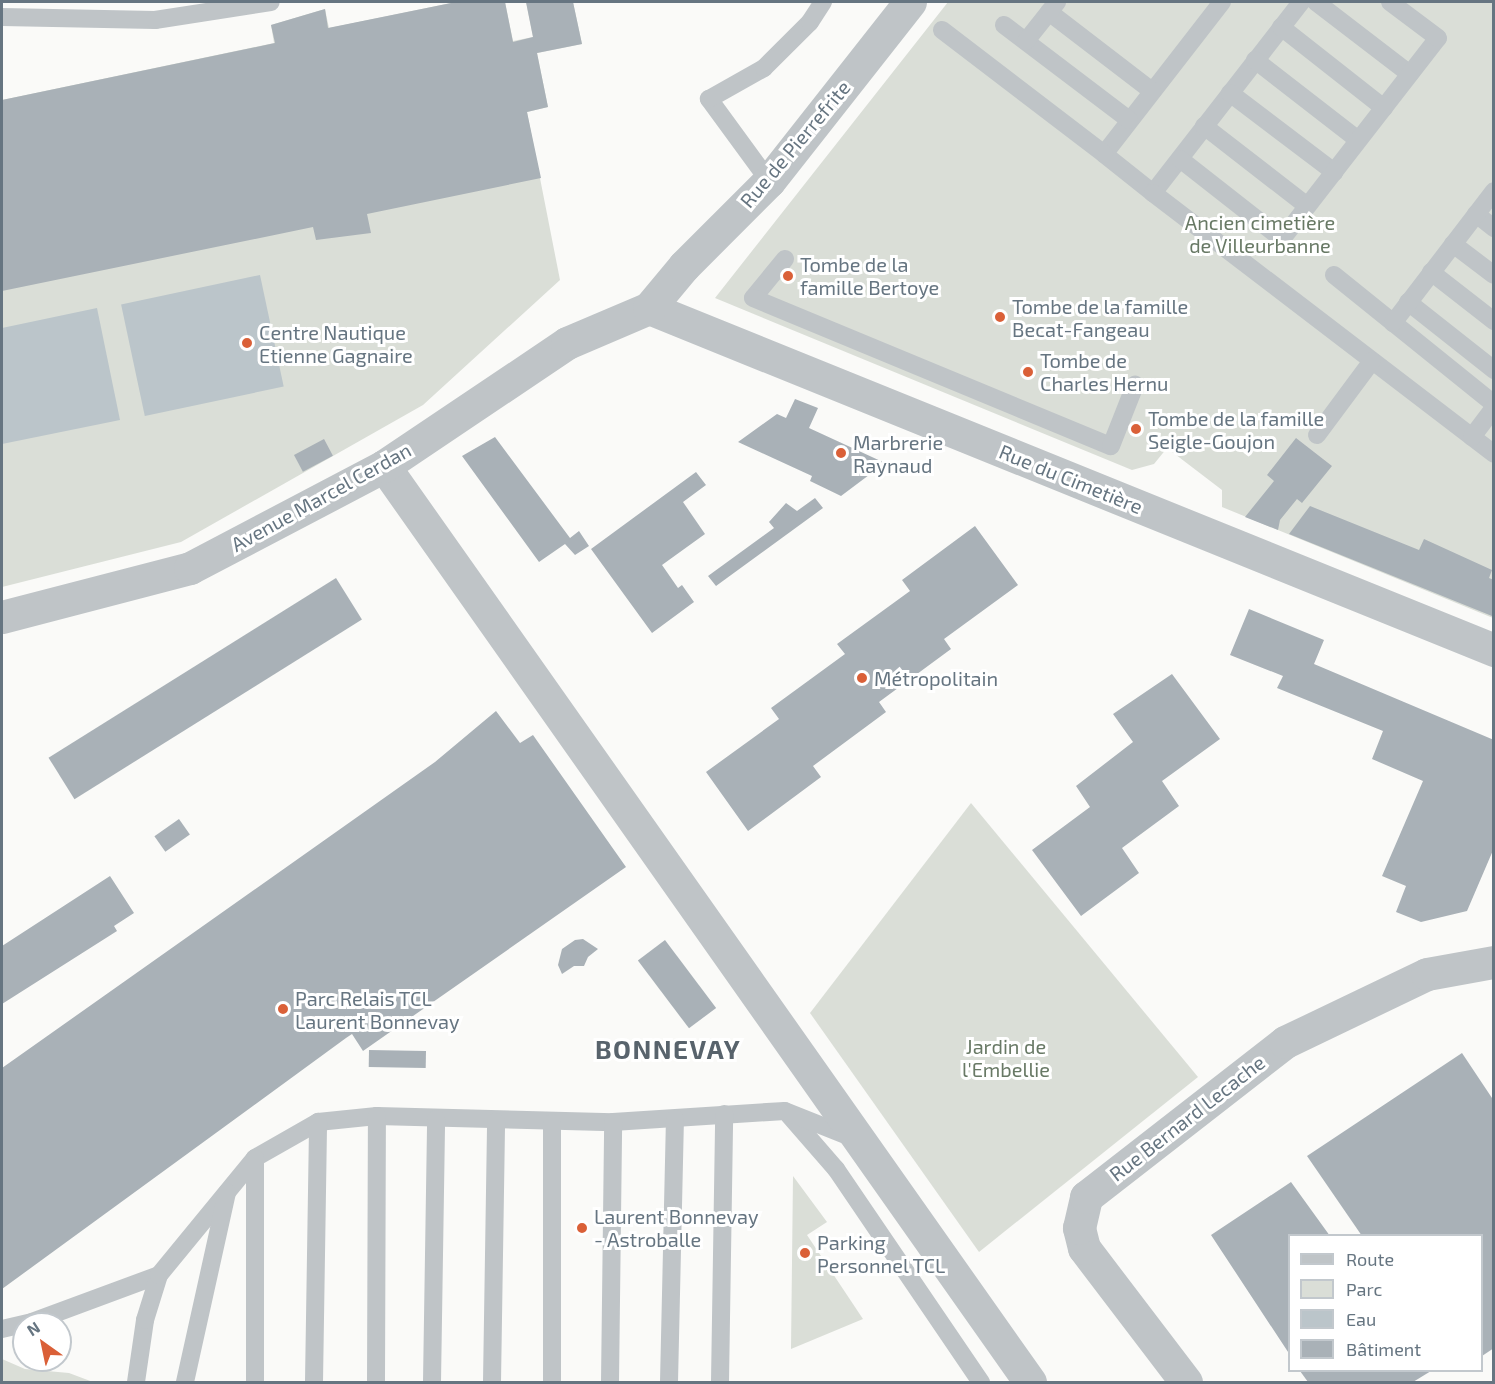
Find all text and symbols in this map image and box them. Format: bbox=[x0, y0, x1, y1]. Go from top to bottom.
street label: Rue de Pierrefrite bbox=[735, 76, 855, 212]
park label: Ancien cimetière de Villeurbanne bbox=[1185, 211, 1335, 258]
place label: Tombe de la famille Bertoye bbox=[800, 252, 939, 299]
marker: Tombe de la famille Bertoye bbox=[781, 269, 795, 283]
place label: Tombe de la famille Becat-Fangeau bbox=[1012, 294, 1189, 341]
marker: Tombe de la famille Becat-Fangeau bbox=[993, 310, 1007, 324]
place label: Centre Nautique Etienne Gagnaire bbox=[259, 320, 413, 367]
marker: Centre Nautique Etienne Gagnaire bbox=[240, 336, 254, 350]
place label: Tombe de Charles Hernu bbox=[1040, 348, 1168, 395]
marker: Tombe de Charles Hernu bbox=[1021, 365, 1035, 379]
place label: Tombe de la famille Seigle-Goujon bbox=[1148, 406, 1325, 453]
marker: Tombe de la famille Seigle-Goujon bbox=[1129, 422, 1143, 436]
place label: Marbrerie Raynaud bbox=[853, 430, 943, 477]
street label: Avenue Marcel Cerdan bbox=[227, 437, 415, 557]
street label: Rue du Cimetière bbox=[996, 439, 1146, 519]
marker: Marbrerie Raynaud bbox=[834, 446, 848, 460]
place label: Métropolitain bbox=[874, 666, 998, 690]
marker: Métropolitain bbox=[855, 671, 869, 685]
place label: Parc Relais TCL Laurent Bonnevay bbox=[295, 986, 460, 1033]
marker: Parc Relais TCL Laurent Bonnevay bbox=[276, 1002, 290, 1016]
district label: BONNEVAY bbox=[595, 1033, 741, 1065]
park label: Jardin de l'Embellie bbox=[962, 1034, 1050, 1081]
street label: Rue Bernard Lecache bbox=[1105, 1050, 1269, 1186]
place label: Laurent Bonnevay - Astroballe bbox=[594, 1204, 759, 1251]
marker: Laurent Bonnevay - Astroballe bbox=[575, 1221, 589, 1235]
place label: Parking Personnel TCL bbox=[817, 1230, 946, 1277]
legend bbox=[1288, 1234, 1483, 1372]
marker: Parking Personnel TCL bbox=[798, 1246, 812, 1260]
text: Route bbox=[1346, 1248, 1394, 1270]
text: Parc bbox=[1346, 1278, 1382, 1300]
text: Eau bbox=[1346, 1308, 1376, 1330]
north arrow bbox=[12, 1312, 72, 1372]
text: N bbox=[23, 1317, 43, 1339]
text: Bâtiment bbox=[1346, 1338, 1421, 1360]

